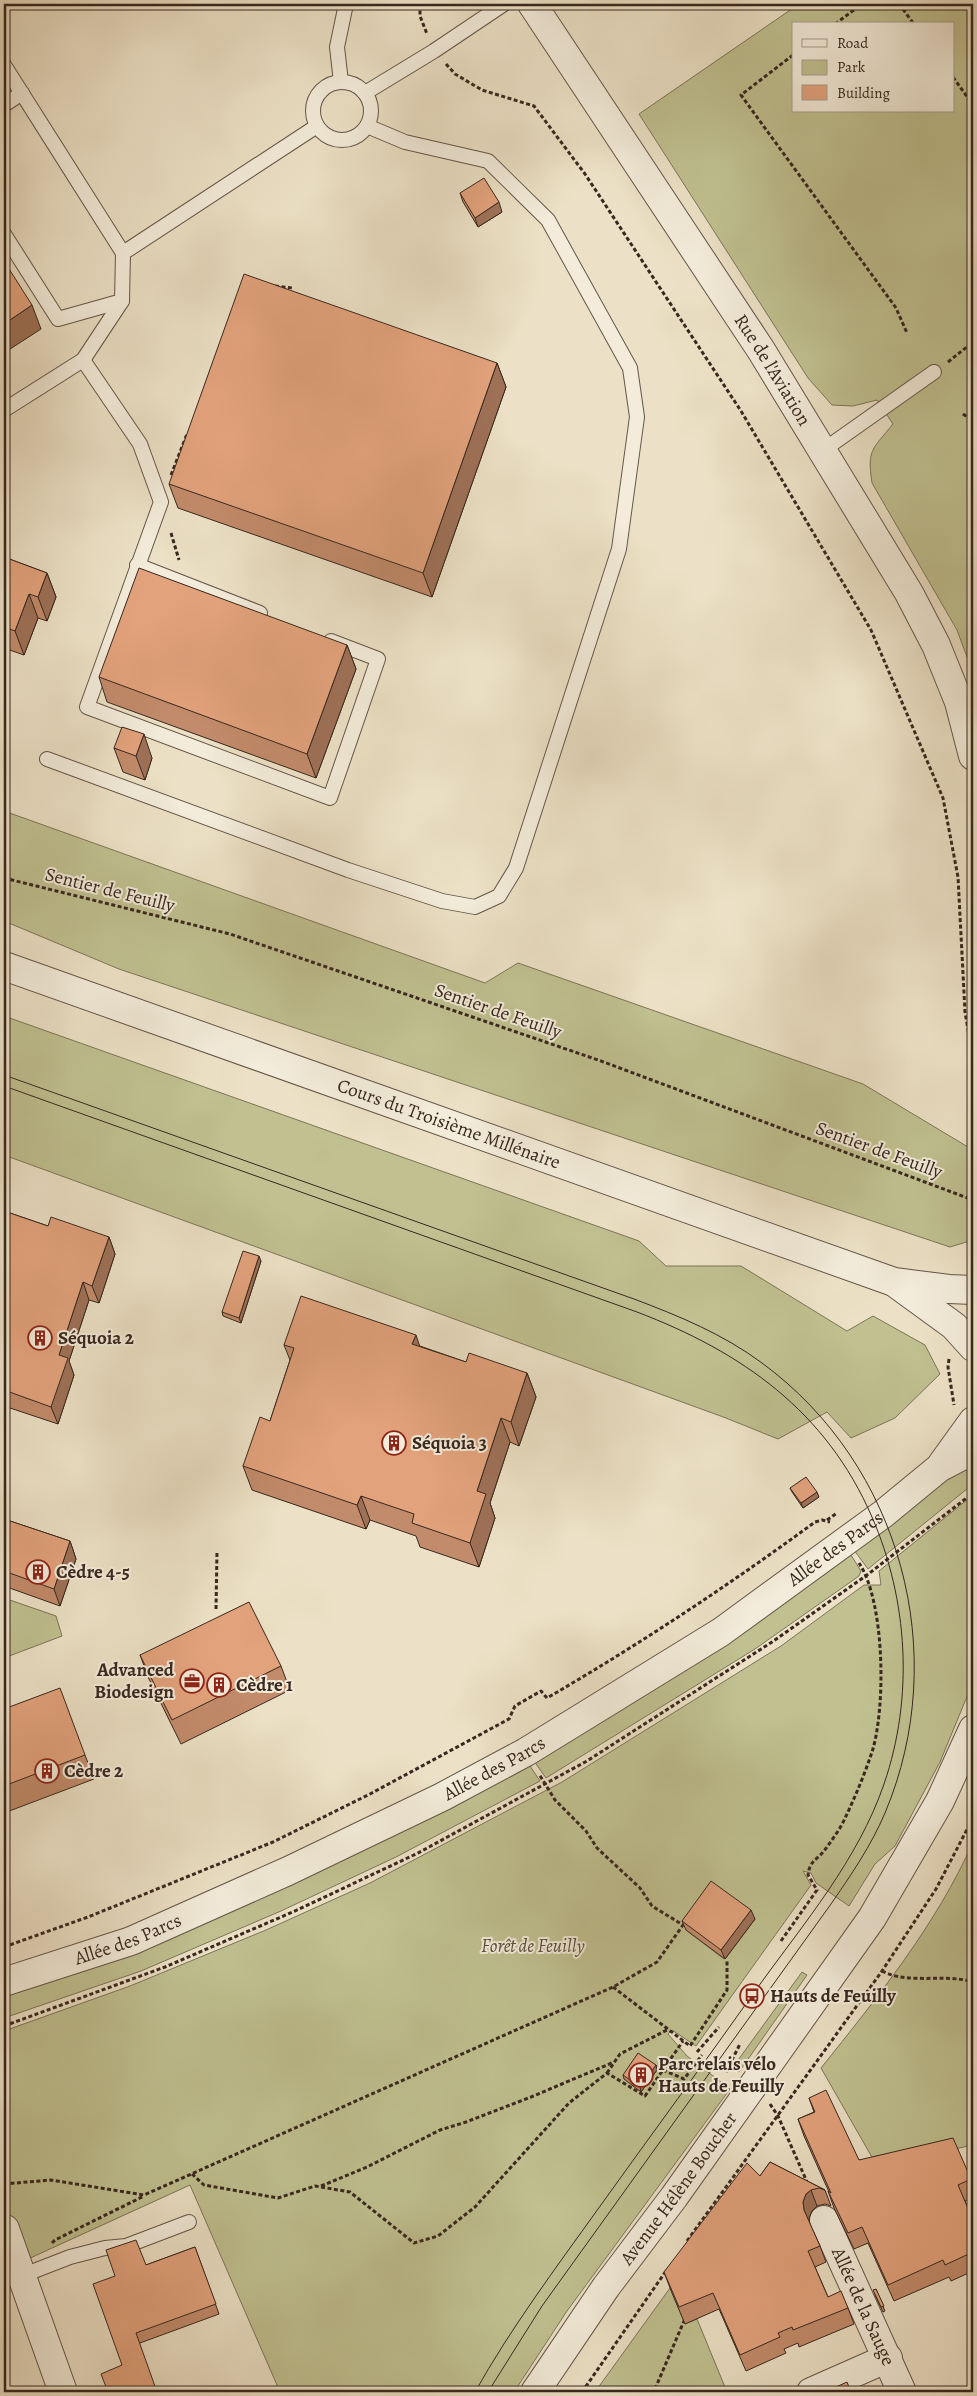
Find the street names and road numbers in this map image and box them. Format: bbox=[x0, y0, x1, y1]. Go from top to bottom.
street label: Rue de l'Aviation bbox=[728, 309, 817, 431]
street label: Sentier de Feuilly bbox=[42, 861, 178, 919]
street label: Sentier de Feuilly bbox=[431, 977, 566, 1045]
street label: Cours du Troisième Millénaire bbox=[334, 1072, 564, 1175]
street label: Sentier de Feuilly bbox=[812, 1115, 946, 1185]
street label: Allée des Parcs bbox=[781, 1505, 889, 1593]
street label: Allée des Parcs bbox=[438, 1730, 551, 1807]
street label: Allée des Parcs bbox=[70, 1907, 186, 1972]
street label: Avenue Hélène Boucher bbox=[613, 2107, 743, 2271]
street label: Allée de la Sauge bbox=[825, 2242, 901, 2370]

